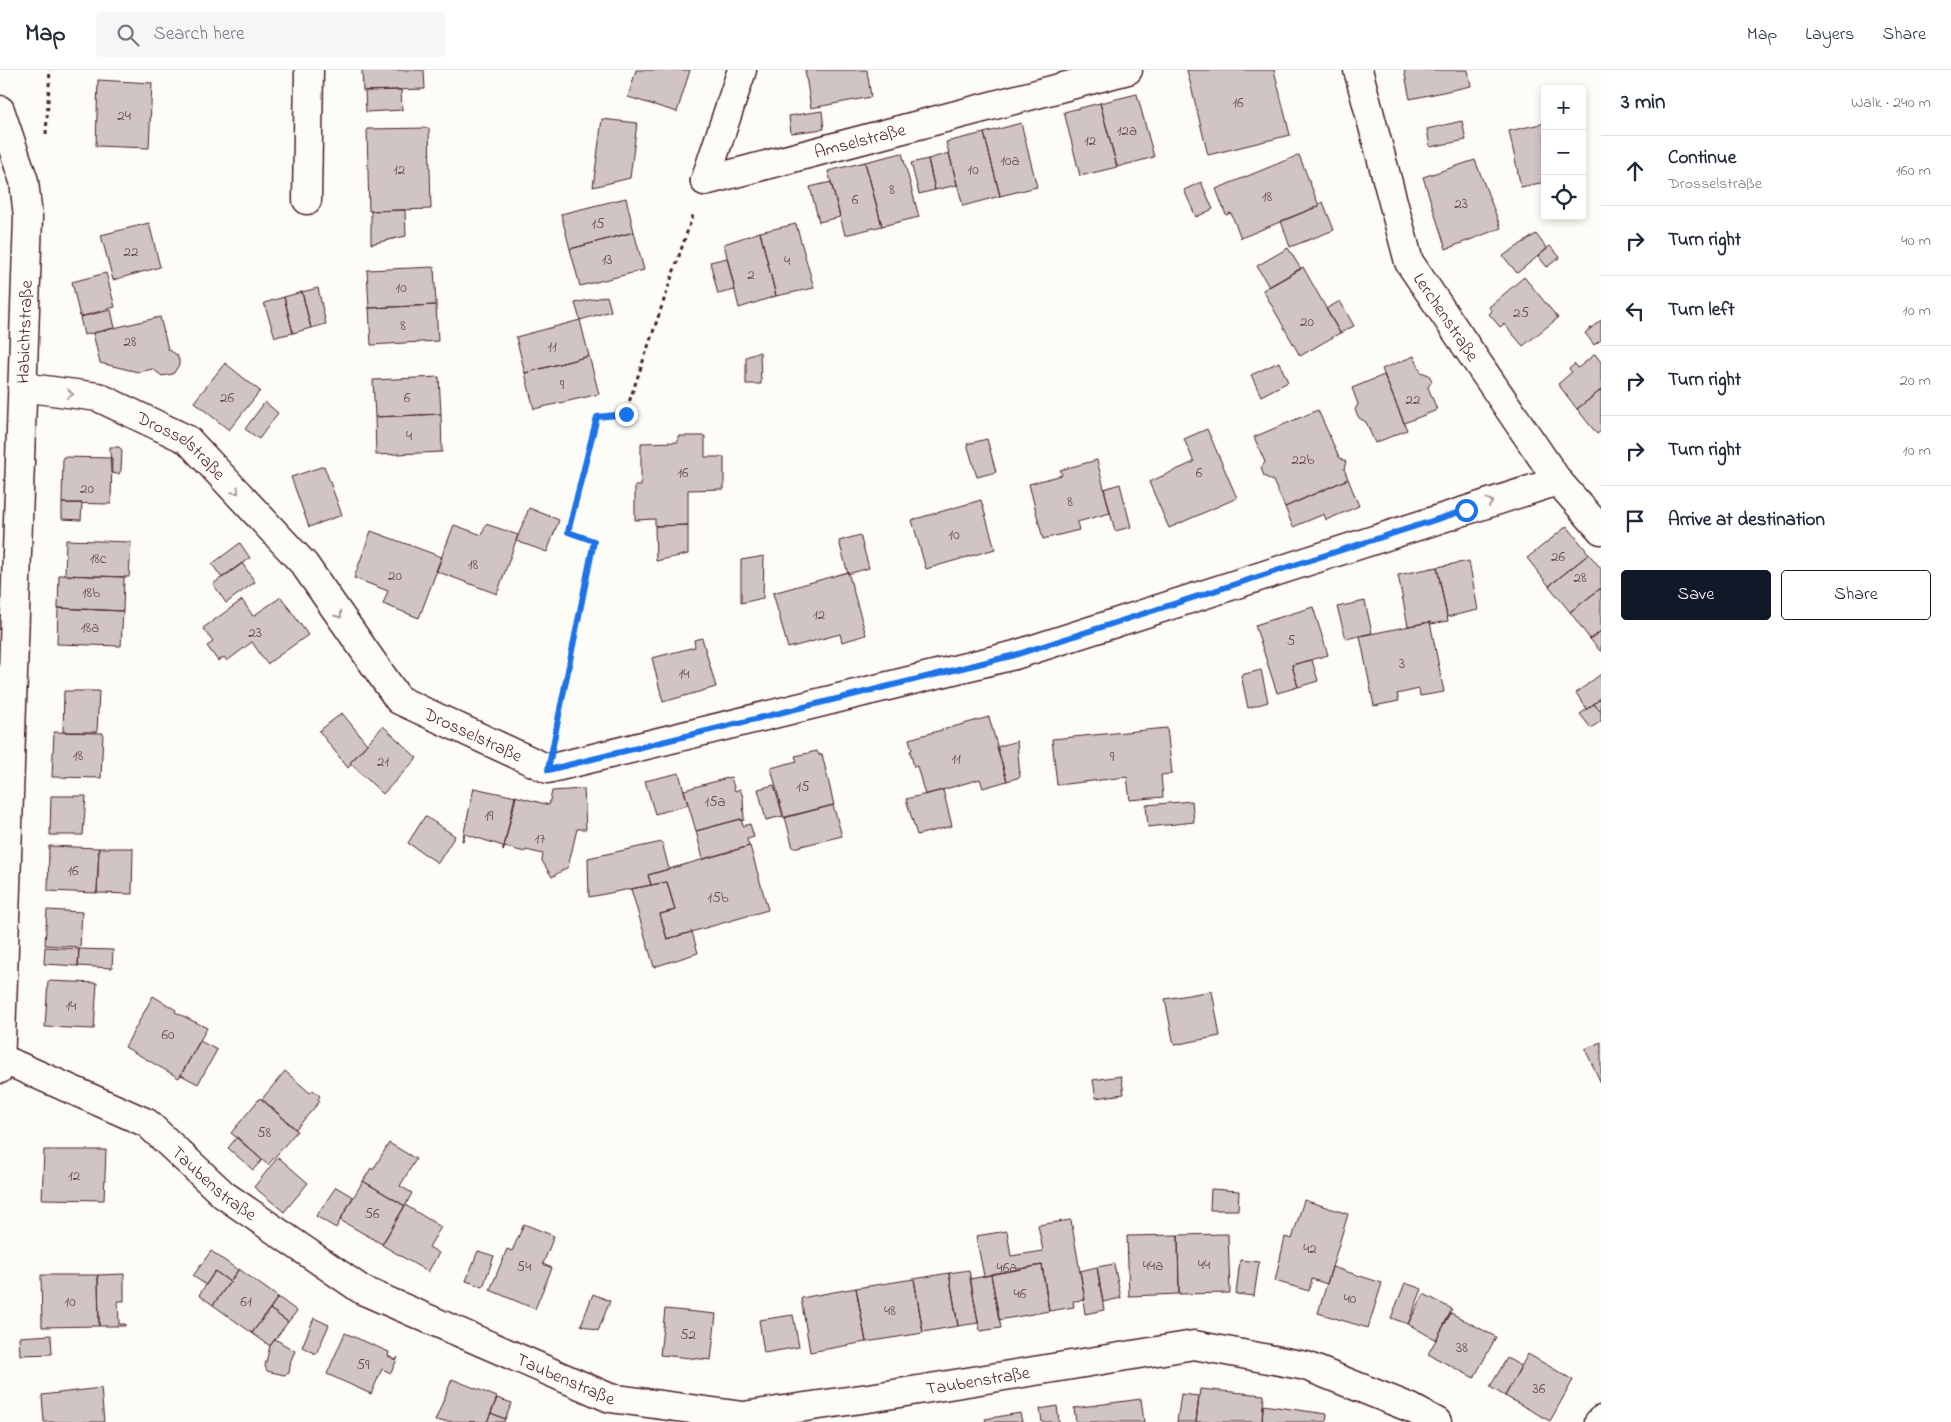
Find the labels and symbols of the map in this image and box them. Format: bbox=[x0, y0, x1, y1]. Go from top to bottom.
house number: 16 bbox=[1232, 92, 1244, 114]
house number: 24 bbox=[117, 105, 131, 127]
street label: Amselstraße bbox=[812, 118, 910, 167]
house number: 12a bbox=[1117, 120, 1137, 142]
house number: 12 bbox=[1084, 130, 1097, 152]
house number: 10a bbox=[1000, 150, 1020, 172]
house number: 12 bbox=[393, 159, 406, 181]
house number: 10 bbox=[967, 159, 979, 181]
house number: 8 bbox=[889, 179, 895, 201]
house number: 18 bbox=[1262, 186, 1273, 208]
house number: 6 bbox=[852, 189, 859, 211]
house number: 23 bbox=[1454, 193, 1468, 215]
house number: 15 bbox=[591, 213, 605, 235]
house number: 22 bbox=[124, 241, 139, 263]
house number: 13 bbox=[602, 249, 612, 271]
house number: 4 bbox=[784, 250, 790, 272]
house number: 2 bbox=[747, 264, 755, 286]
street label: Lerchenstraße bbox=[1405, 269, 1485, 368]
house number: 10 bbox=[395, 277, 407, 299]
street label: Habichtstraße bbox=[11, 279, 41, 384]
house number: 25 bbox=[1513, 302, 1529, 324]
house number: 20 bbox=[1300, 311, 1314, 333]
house number: 8 bbox=[400, 315, 406, 337]
house number: 28 bbox=[123, 331, 137, 353]
house number: 11 bbox=[547, 336, 557, 358]
house number: 9 bbox=[560, 374, 565, 396]
house number: 26 bbox=[220, 387, 234, 409]
house number: 6 bbox=[404, 387, 411, 409]
one-way arrow bbox=[66, 388, 74, 399]
house number: 22 bbox=[1406, 389, 1421, 411]
route end bbox=[615, 403, 638, 426]
street label: Drosselstraße bbox=[131, 406, 231, 488]
house number: 4 bbox=[406, 425, 412, 447]
house number: 22b bbox=[1292, 449, 1314, 471]
house number: 16 bbox=[677, 462, 689, 484]
house number: 6 bbox=[1196, 462, 1203, 484]
house number: 20 bbox=[80, 478, 94, 500]
one-way arrow bbox=[230, 485, 239, 494]
house number: 8 bbox=[1067, 491, 1073, 513]
one-way arrow bbox=[1485, 498, 1493, 508]
route start bbox=[1455, 499, 1478, 522]
house number: 10 bbox=[948, 524, 960, 546]
house number: 26 bbox=[1551, 546, 1565, 568]
house number: 18c bbox=[89, 548, 107, 570]
house number: 18 bbox=[468, 554, 479, 576]
house number: 20 bbox=[388, 565, 402, 587]
house number: 28 bbox=[1573, 567, 1587, 589]
house number: 18b bbox=[82, 582, 100, 604]
house number: 12 bbox=[813, 604, 826, 626]
one-way arrow bbox=[333, 610, 342, 619]
house number: 18a bbox=[81, 617, 99, 639]
house number: 23 bbox=[248, 622, 262, 644]
house number: 5 bbox=[1287, 630, 1296, 652]
house number: 3 bbox=[1399, 653, 1405, 675]
house number: 14 bbox=[679, 663, 689, 685]
street label: Drosselstraße bbox=[418, 702, 527, 771]
house number: 18 bbox=[73, 745, 84, 767]
house number: 9 bbox=[1110, 746, 1115, 768]
house number: 11 bbox=[951, 748, 961, 770]
house number: 21 bbox=[377, 751, 389, 773]
house number: 15 bbox=[796, 776, 810, 798]
house number: 15a bbox=[704, 791, 726, 813]
house number: 19 bbox=[484, 805, 494, 827]
house number: 17 bbox=[535, 828, 545, 850]
house number: 16 bbox=[67, 860, 79, 882]
house number: 15b bbox=[707, 887, 729, 909]
house number: 14 bbox=[66, 995, 76, 1017]
house number: 60 bbox=[161, 1024, 175, 1046]
house number: 58 bbox=[257, 1122, 271, 1144]
street label: Taubenstraße bbox=[164, 1141, 262, 1229]
house number: 12 bbox=[68, 1165, 81, 1187]
house number: 56 bbox=[364, 1203, 380, 1225]
house number: 42 bbox=[1303, 1238, 1317, 1260]
house number: 44 bbox=[1198, 1254, 1210, 1276]
house number: 44a bbox=[1143, 1255, 1163, 1277]
house number: 54 bbox=[517, 1256, 531, 1278]
house number: 46a bbox=[997, 1257, 1017, 1279]
house number: 46 bbox=[1014, 1283, 1027, 1305]
house number: 40 bbox=[1344, 1288, 1357, 1310]
house number: 10 bbox=[64, 1291, 76, 1313]
house number: 61 bbox=[240, 1291, 252, 1313]
house number: 48 bbox=[884, 1300, 896, 1322]
house number: 52 bbox=[680, 1324, 697, 1346]
house number: 38 bbox=[1456, 1337, 1468, 1359]
street label: Taubenstraße bbox=[512, 1348, 617, 1414]
house number: 59 bbox=[356, 1354, 370, 1376]
street label: Taubenstraße bbox=[924, 1361, 1033, 1403]
house number: 36 bbox=[1533, 1378, 1546, 1400]

